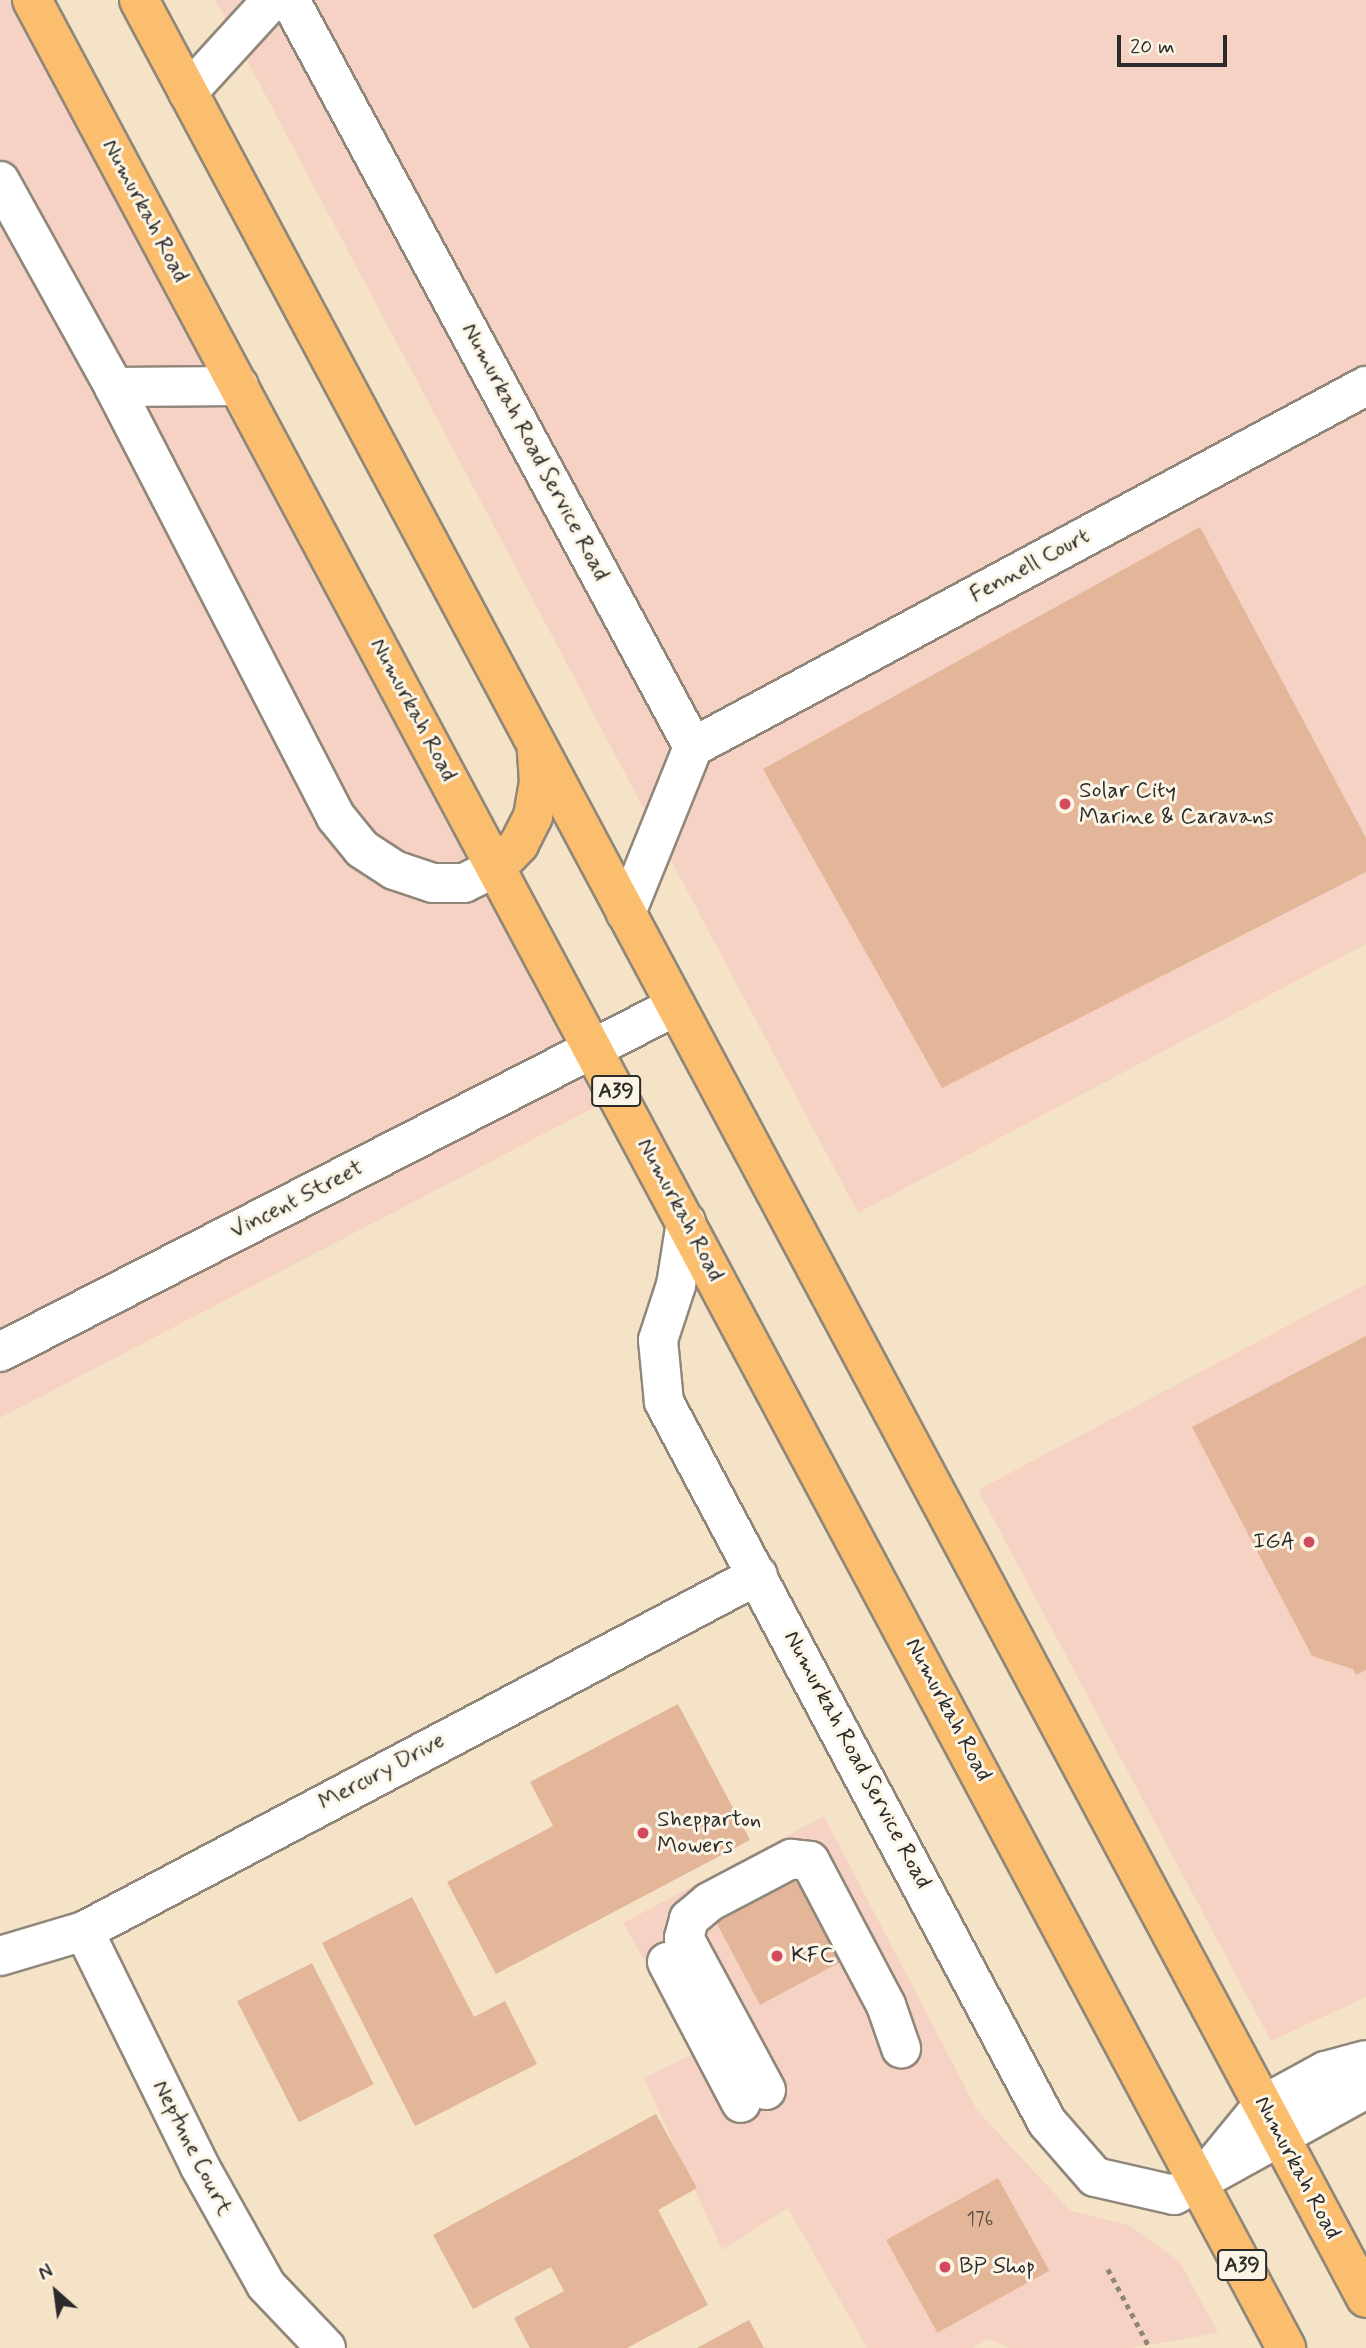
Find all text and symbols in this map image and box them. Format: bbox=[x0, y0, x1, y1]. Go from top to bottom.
scale bar bbox=[1121, 21, 1231, 65]
text: 20 m bbox=[1130, 33, 1175, 61]
street label: Numurkah Road bbox=[96, 135, 194, 287]
street label: Numurkah Road Service Road bbox=[456, 320, 614, 584]
street label: Fennell Court bbox=[963, 522, 1097, 610]
street label: Numurkah Road bbox=[364, 634, 462, 786]
place label: Solar City Marine & Caravans bbox=[1079, 777, 1274, 831]
marker: Solar City Marine & Caravans bbox=[1057, 796, 1073, 812]
road number: A39 bbox=[590, 1074, 642, 1108]
street label: Numurkah Road bbox=[631, 1134, 729, 1286]
street label: Vincent Street bbox=[226, 1155, 368, 1245]
place label: IGA bbox=[1253, 1528, 1295, 1556]
marker: IGA bbox=[1301, 1534, 1317, 1550]
street label: Numurkah Road Service Road bbox=[778, 1628, 936, 1892]
street label: Numurkah Road bbox=[899, 1634, 997, 1786]
street label: Mercury Drive bbox=[315, 1728, 449, 1816]
place label: Shepparton Mowers bbox=[657, 1806, 761, 1860]
marker: Shepparton Mowers bbox=[635, 1825, 651, 1841]
place label: KFC bbox=[791, 1942, 834, 1970]
marker: KFC bbox=[769, 1948, 785, 1964]
street label: Neptune Court bbox=[147, 2078, 237, 2218]
street label: Numurkah Road bbox=[1248, 2092, 1346, 2244]
house number: 176 bbox=[967, 2209, 993, 2231]
road number: A39 bbox=[1216, 2248, 1268, 2282]
place label: BP Shop bbox=[959, 2253, 1035, 2281]
north arrow bbox=[21, 2257, 91, 2327]
text: N bbox=[34, 2259, 57, 2287]
marker: BP Shop bbox=[937, 2259, 953, 2275]

